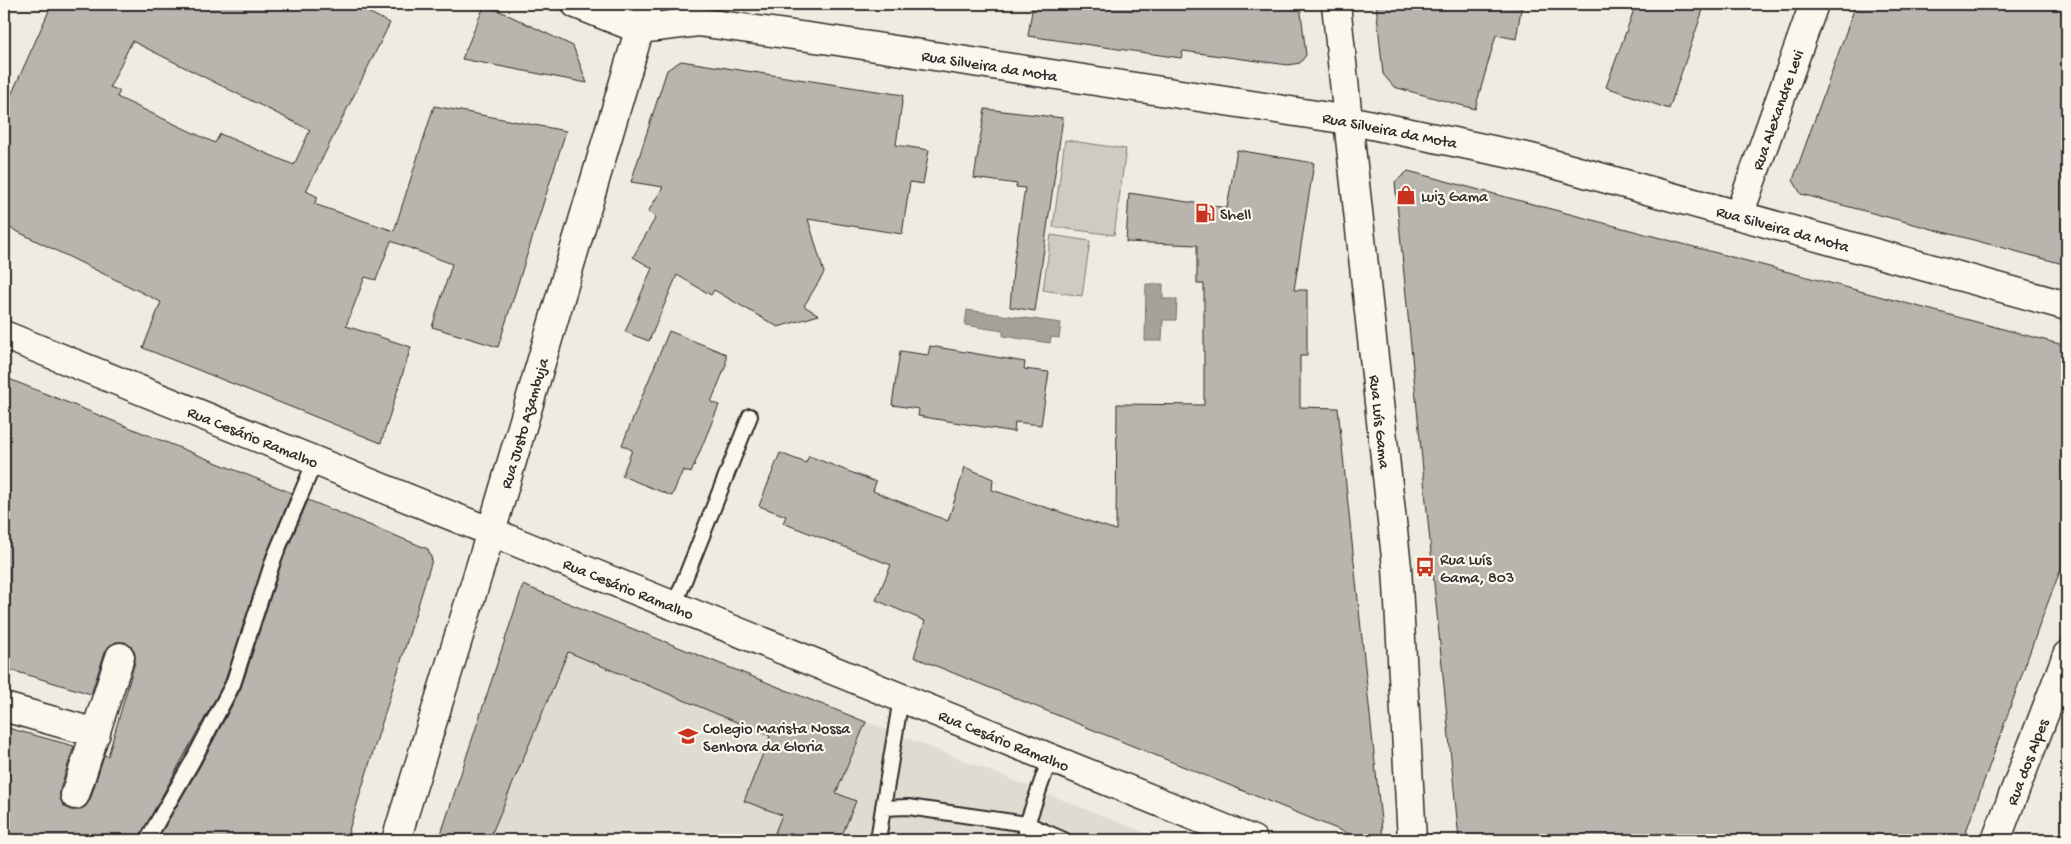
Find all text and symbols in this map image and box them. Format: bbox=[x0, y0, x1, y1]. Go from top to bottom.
street label: Rua Silveira da Mota bbox=[920, 48, 1059, 88]
street label: Rua Alexandre Levi bbox=[1750, 48, 1810, 173]
street label: Rua Silveira da Mota bbox=[1320, 110, 1459, 155]
shop icon: Luiz Gama bbox=[1395, 184, 1417, 206]
place label: Luiz Gama bbox=[1421, 189, 1489, 208]
fuel station icon: Shell bbox=[1194, 202, 1216, 224]
street label: Rua Silveira da Mota bbox=[1714, 204, 1852, 259]
place label: Shell bbox=[1220, 207, 1251, 226]
street label: Rua Justo Azambuja bbox=[498, 355, 555, 492]
street label: Rua Luís Gama bbox=[1363, 374, 1392, 471]
street label: Rua Cesário Ramalho bbox=[184, 404, 320, 474]
place label: Rua Luís Gama, 803 bbox=[1440, 552, 1514, 589]
street label: Rua Cesário Ramalho bbox=[559, 556, 696, 626]
bus stop icon: Rua Luís Gama, 803 bbox=[1414, 556, 1436, 578]
street label: Rua Cesário Ramalho bbox=[935, 708, 1071, 778]
street label: Rua dos Alpes bbox=[2004, 716, 2055, 809]
place label: Colegio Marista Nossa Senhora da Gloria bbox=[703, 721, 851, 758]
school or university icon: Colegio Marista Nossa Senhora da Gloria bbox=[677, 725, 699, 747]

